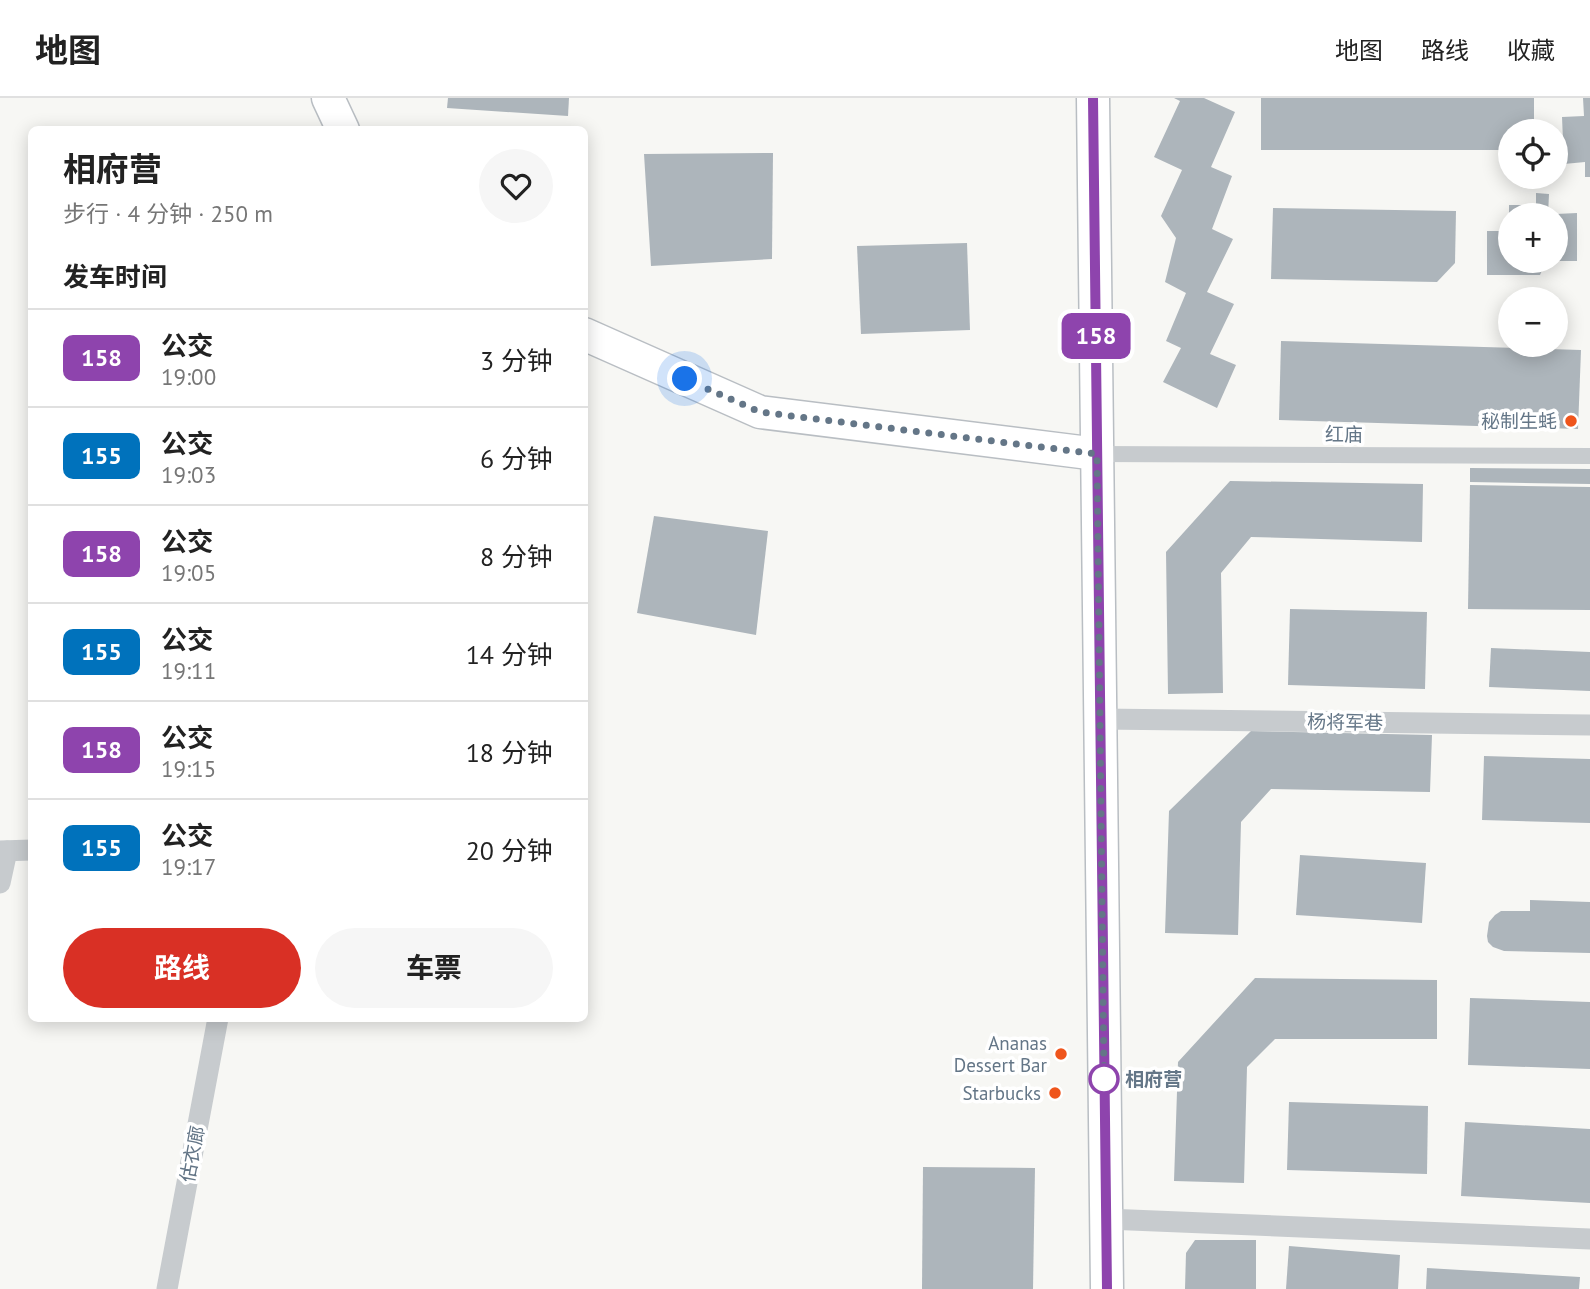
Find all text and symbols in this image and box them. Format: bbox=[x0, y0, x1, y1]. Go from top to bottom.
text: 地图 bbox=[35, 28, 101, 71]
text: 地图 bbox=[1335, 35, 1383, 66]
text: 路线 bbox=[1421, 35, 1469, 66]
text: 收藏 bbox=[1507, 35, 1555, 66]
map controls bbox=[1498, 119, 1568, 357]
button: locate bbox=[1498, 119, 1568, 189]
text: 相府营 bbox=[63, 147, 162, 190]
button: heart bbox=[479, 149, 553, 223]
text: 步行 · 4 分钟 · 250 m bbox=[63, 199, 273, 228]
button: + bbox=[1498, 203, 1568, 273]
text: 发车时间 bbox=[63, 260, 167, 293]
button: − bbox=[1498, 287, 1568, 357]
line badge: 158 bbox=[1056, 313, 1136, 359]
text: 158 bbox=[1076, 320, 1116, 351]
text: 公交 bbox=[161, 329, 213, 362]
text: 158 bbox=[81, 342, 122, 373]
text: 3 分钟 bbox=[480, 344, 553, 377]
your location bbox=[667, 361, 702, 396]
text: 19:00 bbox=[161, 362, 216, 391]
place label: 秘制生蚝 bbox=[1481, 409, 1557, 433]
marker: 秘制生蚝 bbox=[1563, 413, 1579, 429]
street label: 红庙 bbox=[1325, 422, 1363, 446]
text: 公交 bbox=[161, 427, 213, 460]
text: 155 bbox=[81, 440, 122, 471]
text: 6 分钟 bbox=[480, 442, 553, 475]
text: 19:03 bbox=[161, 460, 216, 489]
text: 公交 bbox=[161, 525, 213, 558]
text: 158 bbox=[81, 538, 122, 569]
text: 8 分钟 bbox=[480, 540, 553, 573]
text: 19:05 bbox=[161, 558, 216, 587]
text: 公交 bbox=[161, 623, 213, 656]
text: 155 bbox=[81, 636, 122, 667]
text: 14 分钟 bbox=[466, 638, 553, 671]
text: 19:11 bbox=[161, 656, 216, 685]
street label: 杨将军巷 bbox=[1307, 709, 1383, 735]
text: 公交 bbox=[161, 721, 213, 754]
text: 158 bbox=[81, 734, 122, 765]
text: 18 分钟 bbox=[466, 736, 553, 769]
text: 19:15 bbox=[161, 754, 216, 783]
text: 公交 bbox=[161, 819, 213, 852]
text: 155 bbox=[81, 832, 122, 863]
text: 20 分钟 bbox=[466, 834, 553, 867]
text: 19:17 bbox=[161, 852, 216, 881]
button: 路线 bbox=[63, 928, 301, 1008]
button: 车票 bbox=[315, 928, 553, 1008]
place label: Ananas Dessert Bar bbox=[954, 1031, 1048, 1077]
marker: Ananas Dessert Bar bbox=[1053, 1046, 1069, 1062]
marker: 相府营 bbox=[1089, 1064, 1119, 1094]
place label: 相府营 bbox=[1125, 1067, 1182, 1091]
place label: Starbucks bbox=[962, 1081, 1041, 1105]
marker: Starbucks bbox=[1047, 1085, 1063, 1101]
street label: 估衣廊 bbox=[175, 1124, 209, 1184]

